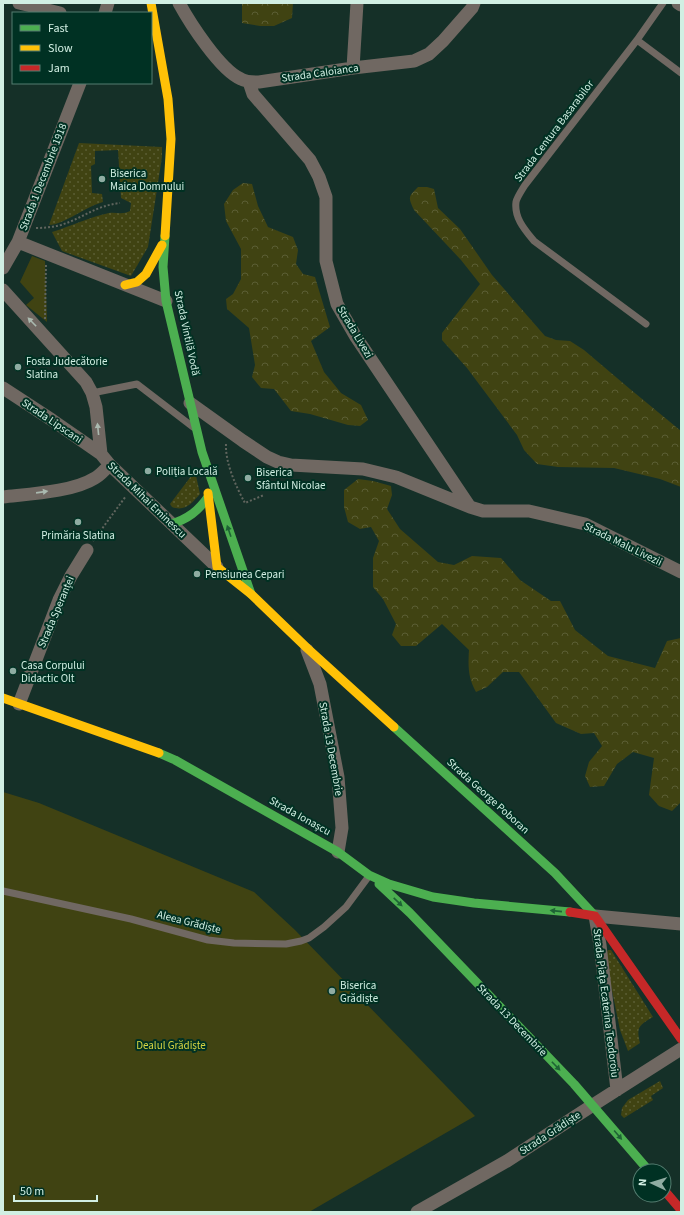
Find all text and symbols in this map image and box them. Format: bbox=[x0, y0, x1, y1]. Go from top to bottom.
legend bbox=[12, 12, 152, 84]
text: Fast bbox=[48, 20, 68, 37]
text: Slow bbox=[48, 40, 73, 57]
text: Jam bbox=[48, 60, 70, 77]
street label: Strada Caloianca bbox=[281, 60, 359, 86]
street label: Strada Centura Basarabilor bbox=[511, 77, 597, 185]
street label: Strada 1 Decembrie 1918 bbox=[16, 121, 71, 233]
place label: Biserica Maica Domnului bbox=[110, 166, 184, 194]
marker: Biserica Maica Domnului bbox=[97, 174, 107, 184]
street label: Strada Vintilă Vodă bbox=[171, 289, 203, 377]
street label: Strada Livezi bbox=[334, 303, 376, 361]
one-way arrow bbox=[28, 318, 37, 327]
place label: Fosta Judecătorie Slatina bbox=[26, 354, 108, 382]
marker: Fosta Judecătorie Slatina bbox=[13, 362, 23, 372]
street label: Strada Lipscani bbox=[19, 395, 85, 447]
one-way arrow bbox=[95, 423, 101, 436]
street label: Strada Mihai Eminescu bbox=[104, 458, 190, 542]
place label: Poliția Locală bbox=[156, 464, 218, 479]
place label: Biserica Sfântul Nicolae bbox=[256, 465, 326, 493]
marker: Poliția Locală bbox=[143, 466, 153, 476]
marker: Biserica Sfântul Nicolae bbox=[243, 473, 253, 483]
one-way arrow bbox=[36, 489, 48, 495]
marker: Primăria Slatina bbox=[73, 517, 83, 527]
street label: Strada Malu Livezii bbox=[581, 519, 665, 569]
one-way arrow bbox=[226, 524, 232, 536]
place label: Primăria Slatina bbox=[41, 528, 115, 543]
place label: Pensiunea Cepari bbox=[205, 567, 285, 582]
marker: Pensiunea Cepari bbox=[192, 569, 202, 579]
street label: Strada Speranței bbox=[34, 574, 78, 650]
place label: Casa Corpului Didactic Olt bbox=[21, 658, 85, 686]
marker: Casa Corpului Didactic Olt bbox=[8, 666, 18, 676]
street label: Strada 13 Decembrie bbox=[315, 701, 347, 798]
street label: Strada George Poboran bbox=[443, 755, 533, 837]
street label: Strada Ionașcu bbox=[266, 793, 334, 839]
one-way arrow bbox=[393, 897, 403, 907]
street label: Aleea Grădiște bbox=[155, 907, 223, 937]
one-way arrow bbox=[550, 907, 562, 914]
street label: Strada Piața Ecaterina Teodoroiu bbox=[589, 928, 623, 1078]
place label: Biserica Grădiște bbox=[340, 978, 379, 1006]
street label: Strada 13 Decembrie bbox=[474, 981, 551, 1060]
marker: Biserica Grădiște bbox=[327, 986, 337, 996]
park label: Dealul Grădiște bbox=[136, 1038, 206, 1053]
one-way arrow bbox=[551, 1061, 561, 1071]
street label: Strada Grădiște bbox=[516, 1107, 584, 1158]
one-way arrow bbox=[613, 1129, 622, 1140]
north arrow bbox=[632, 1163, 672, 1203]
scale bar bbox=[14, 1177, 97, 1203]
text: N bbox=[635, 1178, 650, 1187]
text: 50 m bbox=[20, 1183, 44, 1200]

